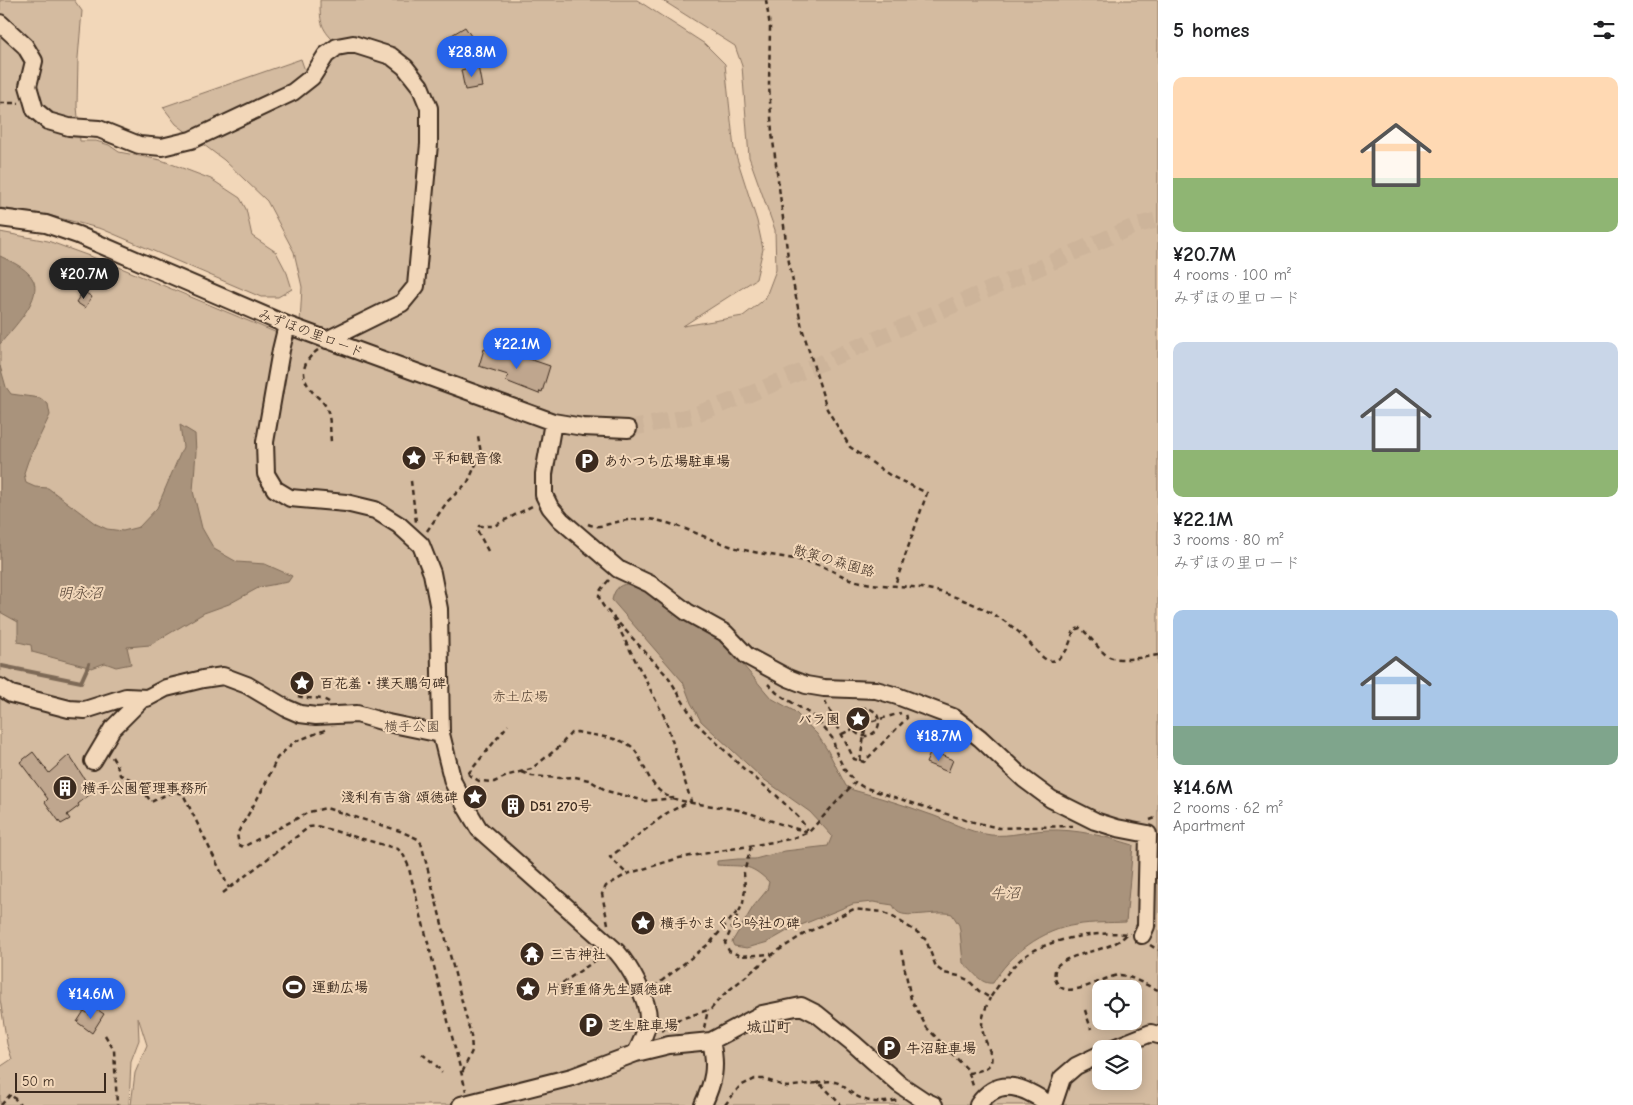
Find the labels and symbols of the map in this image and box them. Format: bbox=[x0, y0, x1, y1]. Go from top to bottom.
pin: ¥28.8M bbox=[431, 36, 513, 78]
pin: ¥20.7M bbox=[43, 258, 125, 300]
street label: みずほの里ロード bbox=[256, 305, 366, 361]
pin: ¥22.1M bbox=[476, 328, 558, 370]
place icon: 平和観音像 bbox=[401, 445, 427, 471]
parking icon: あかつち広場駐車場 bbox=[574, 448, 600, 474]
place label: 平和観音像 bbox=[432, 450, 502, 467]
place label: あかつち広場駐車場 bbox=[604, 453, 730, 470]
street label: 散策の森園路 bbox=[791, 541, 877, 581]
water label: 明永沼 bbox=[57, 584, 104, 602]
place icon: 百花羞・撲天鵬句碑 bbox=[289, 670, 315, 696]
place label: 百花羞・撲天鵬句碑 bbox=[320, 675, 446, 692]
park label: 赤土広場 bbox=[492, 688, 548, 705]
place icon: バラ園 bbox=[845, 706, 871, 732]
place label: バラ園 bbox=[798, 711, 840, 728]
park label: 横手公園 bbox=[384, 718, 440, 735]
pin: ¥18.7M bbox=[898, 720, 980, 762]
building icon: 横手公園管理事務所 bbox=[52, 775, 78, 801]
place label: 横手公園管理事務所 bbox=[82, 780, 208, 797]
place icon: 淺利有吉翁 頌徳碑 bbox=[462, 784, 488, 810]
place label: 淺利有吉翁 頌徳碑 bbox=[341, 789, 458, 806]
building icon: D51 270号 bbox=[500, 793, 526, 819]
place label: D51 270号 bbox=[530, 798, 592, 815]
water label: 牛沼 bbox=[990, 884, 1022, 902]
place icon: 横手かまくら吟社の碑 bbox=[630, 910, 656, 936]
place label: 横手かまくら吟社の碑 bbox=[660, 915, 800, 932]
temple icon: 三吉神社 bbox=[519, 941, 545, 967]
place label: 三吉神社 bbox=[550, 946, 606, 963]
sports icon: 運動広場 bbox=[281, 974, 307, 1000]
place icon: 片野重脩先生顕徳碑 bbox=[515, 976, 541, 1002]
pin: ¥14.6M bbox=[50, 978, 132, 1020]
place label: 運動広場 bbox=[312, 979, 368, 996]
place label: 片野重脩先生顕徳碑 bbox=[546, 981, 672, 998]
parking icon: 芝生駐車場 bbox=[578, 1012, 604, 1038]
place label: 芝生駐車場 bbox=[608, 1017, 678, 1034]
district label: 城山町 bbox=[746, 1018, 792, 1036]
parking icon: 牛沼駐車場 bbox=[876, 1035, 902, 1061]
place label: 牛沼駐車場 bbox=[906, 1040, 976, 1057]
scale bar bbox=[15, 1070, 106, 1093]

